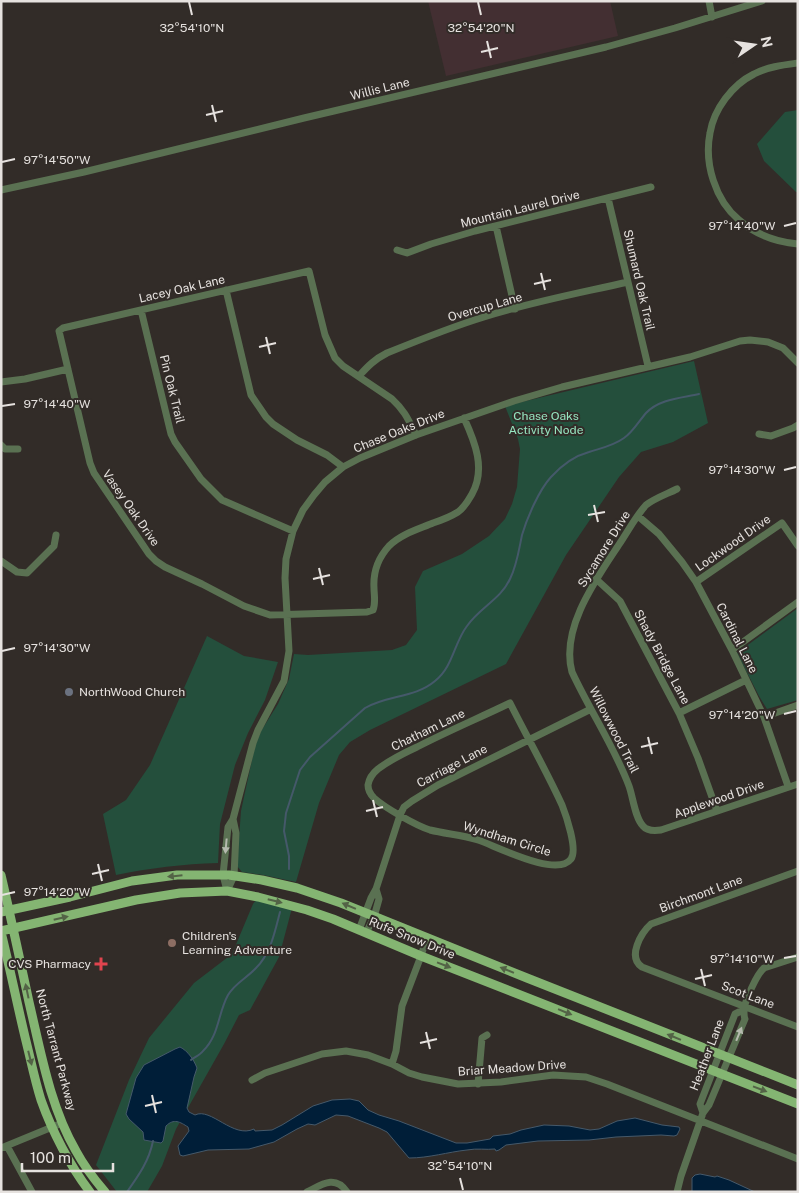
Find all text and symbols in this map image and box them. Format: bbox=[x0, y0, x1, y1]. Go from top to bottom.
north arrow bbox=[729, 20, 779, 70]
text: 32°54'10"N bbox=[160, 21, 224, 35]
text: 32°54'20"N bbox=[447, 21, 515, 35]
text: N bbox=[758, 35, 776, 49]
street label: Willis Lane bbox=[349, 75, 411, 103]
text: 97°14'50"W bbox=[23, 153, 91, 167]
street label: Mountain Laurel Drive bbox=[459, 187, 581, 231]
text: 97°14'40"W bbox=[709, 219, 776, 233]
street label: Shumard Oak Trail bbox=[621, 228, 658, 332]
street label: Lacey Oak Lane bbox=[138, 272, 227, 306]
street label: Overcup Lane bbox=[446, 290, 524, 324]
street label: Pin Oak Trail bbox=[157, 353, 187, 425]
text: 97°14'40"W bbox=[24, 397, 91, 411]
street label: Chase Oaks Drive bbox=[351, 406, 447, 456]
park label: Chase Oaks Activity Node bbox=[509, 409, 584, 437]
text: 97°14'30"W bbox=[709, 463, 776, 477]
street label: Vasey Oak Drive bbox=[99, 467, 163, 549]
street label: Sycamore Drive bbox=[575, 508, 633, 590]
street label: Lockwood Drive bbox=[693, 512, 773, 574]
street label: Cardinal Lane bbox=[713, 601, 761, 676]
street label: Shady Bridge Lane bbox=[631, 607, 693, 707]
text: 97°14'30"W bbox=[24, 641, 91, 655]
place label: NorthWood Church bbox=[79, 685, 185, 699]
street label: Willowwood Trail bbox=[586, 685, 642, 776]
marker: NorthWood Church bbox=[63, 686, 75, 698]
street label: Chatham Lane bbox=[389, 706, 467, 754]
text: 97°14'20"W bbox=[709, 708, 776, 722]
street label: Carriage Lane bbox=[414, 741, 490, 790]
street label: Applewood Drive bbox=[672, 777, 766, 821]
street label: Wyndham Circle bbox=[461, 819, 553, 859]
one-way arrow bbox=[222, 839, 230, 855]
one-way arrow bbox=[166, 872, 182, 880]
street label: Birchmont Lane bbox=[657, 872, 745, 916]
text: 97°14'20"W bbox=[24, 885, 91, 899]
one-way arrow bbox=[267, 897, 282, 905]
one-way arrow bbox=[342, 902, 356, 910]
one-way arrow bbox=[53, 914, 68, 922]
street label: Rufe Snow Drive bbox=[367, 914, 457, 962]
place label: Children's Learning Adventure bbox=[182, 929, 292, 957]
marker: Children's Learning Adventure bbox=[166, 937, 178, 949]
text: 97°14'10"W bbox=[710, 952, 775, 966]
place label: CVS Pharmacy bbox=[8, 957, 92, 971]
marker: CVS Pharmacy bbox=[95, 958, 107, 970]
one-way arrow bbox=[437, 961, 452, 969]
one-way arrow bbox=[499, 966, 514, 974]
street label: Scot Lane bbox=[719, 978, 777, 1012]
one-way arrow bbox=[23, 983, 31, 998]
street label: North Tarrant Parkway bbox=[33, 987, 79, 1113]
one-way arrow bbox=[558, 1008, 573, 1016]
street label: Heather Lane bbox=[687, 1017, 727, 1093]
one-way arrow bbox=[735, 1027, 743, 1042]
one-way arrow bbox=[667, 1033, 682, 1040]
one-way arrow bbox=[27, 1051, 35, 1066]
street label: Briar Meadow Drive bbox=[457, 1057, 567, 1079]
one-way arrow bbox=[752, 1086, 767, 1093]
scale bar bbox=[22, 1140, 114, 1172]
text: 100 m bbox=[30, 1149, 71, 1166]
text: 32°54'10"N bbox=[428, 1159, 492, 1173]

